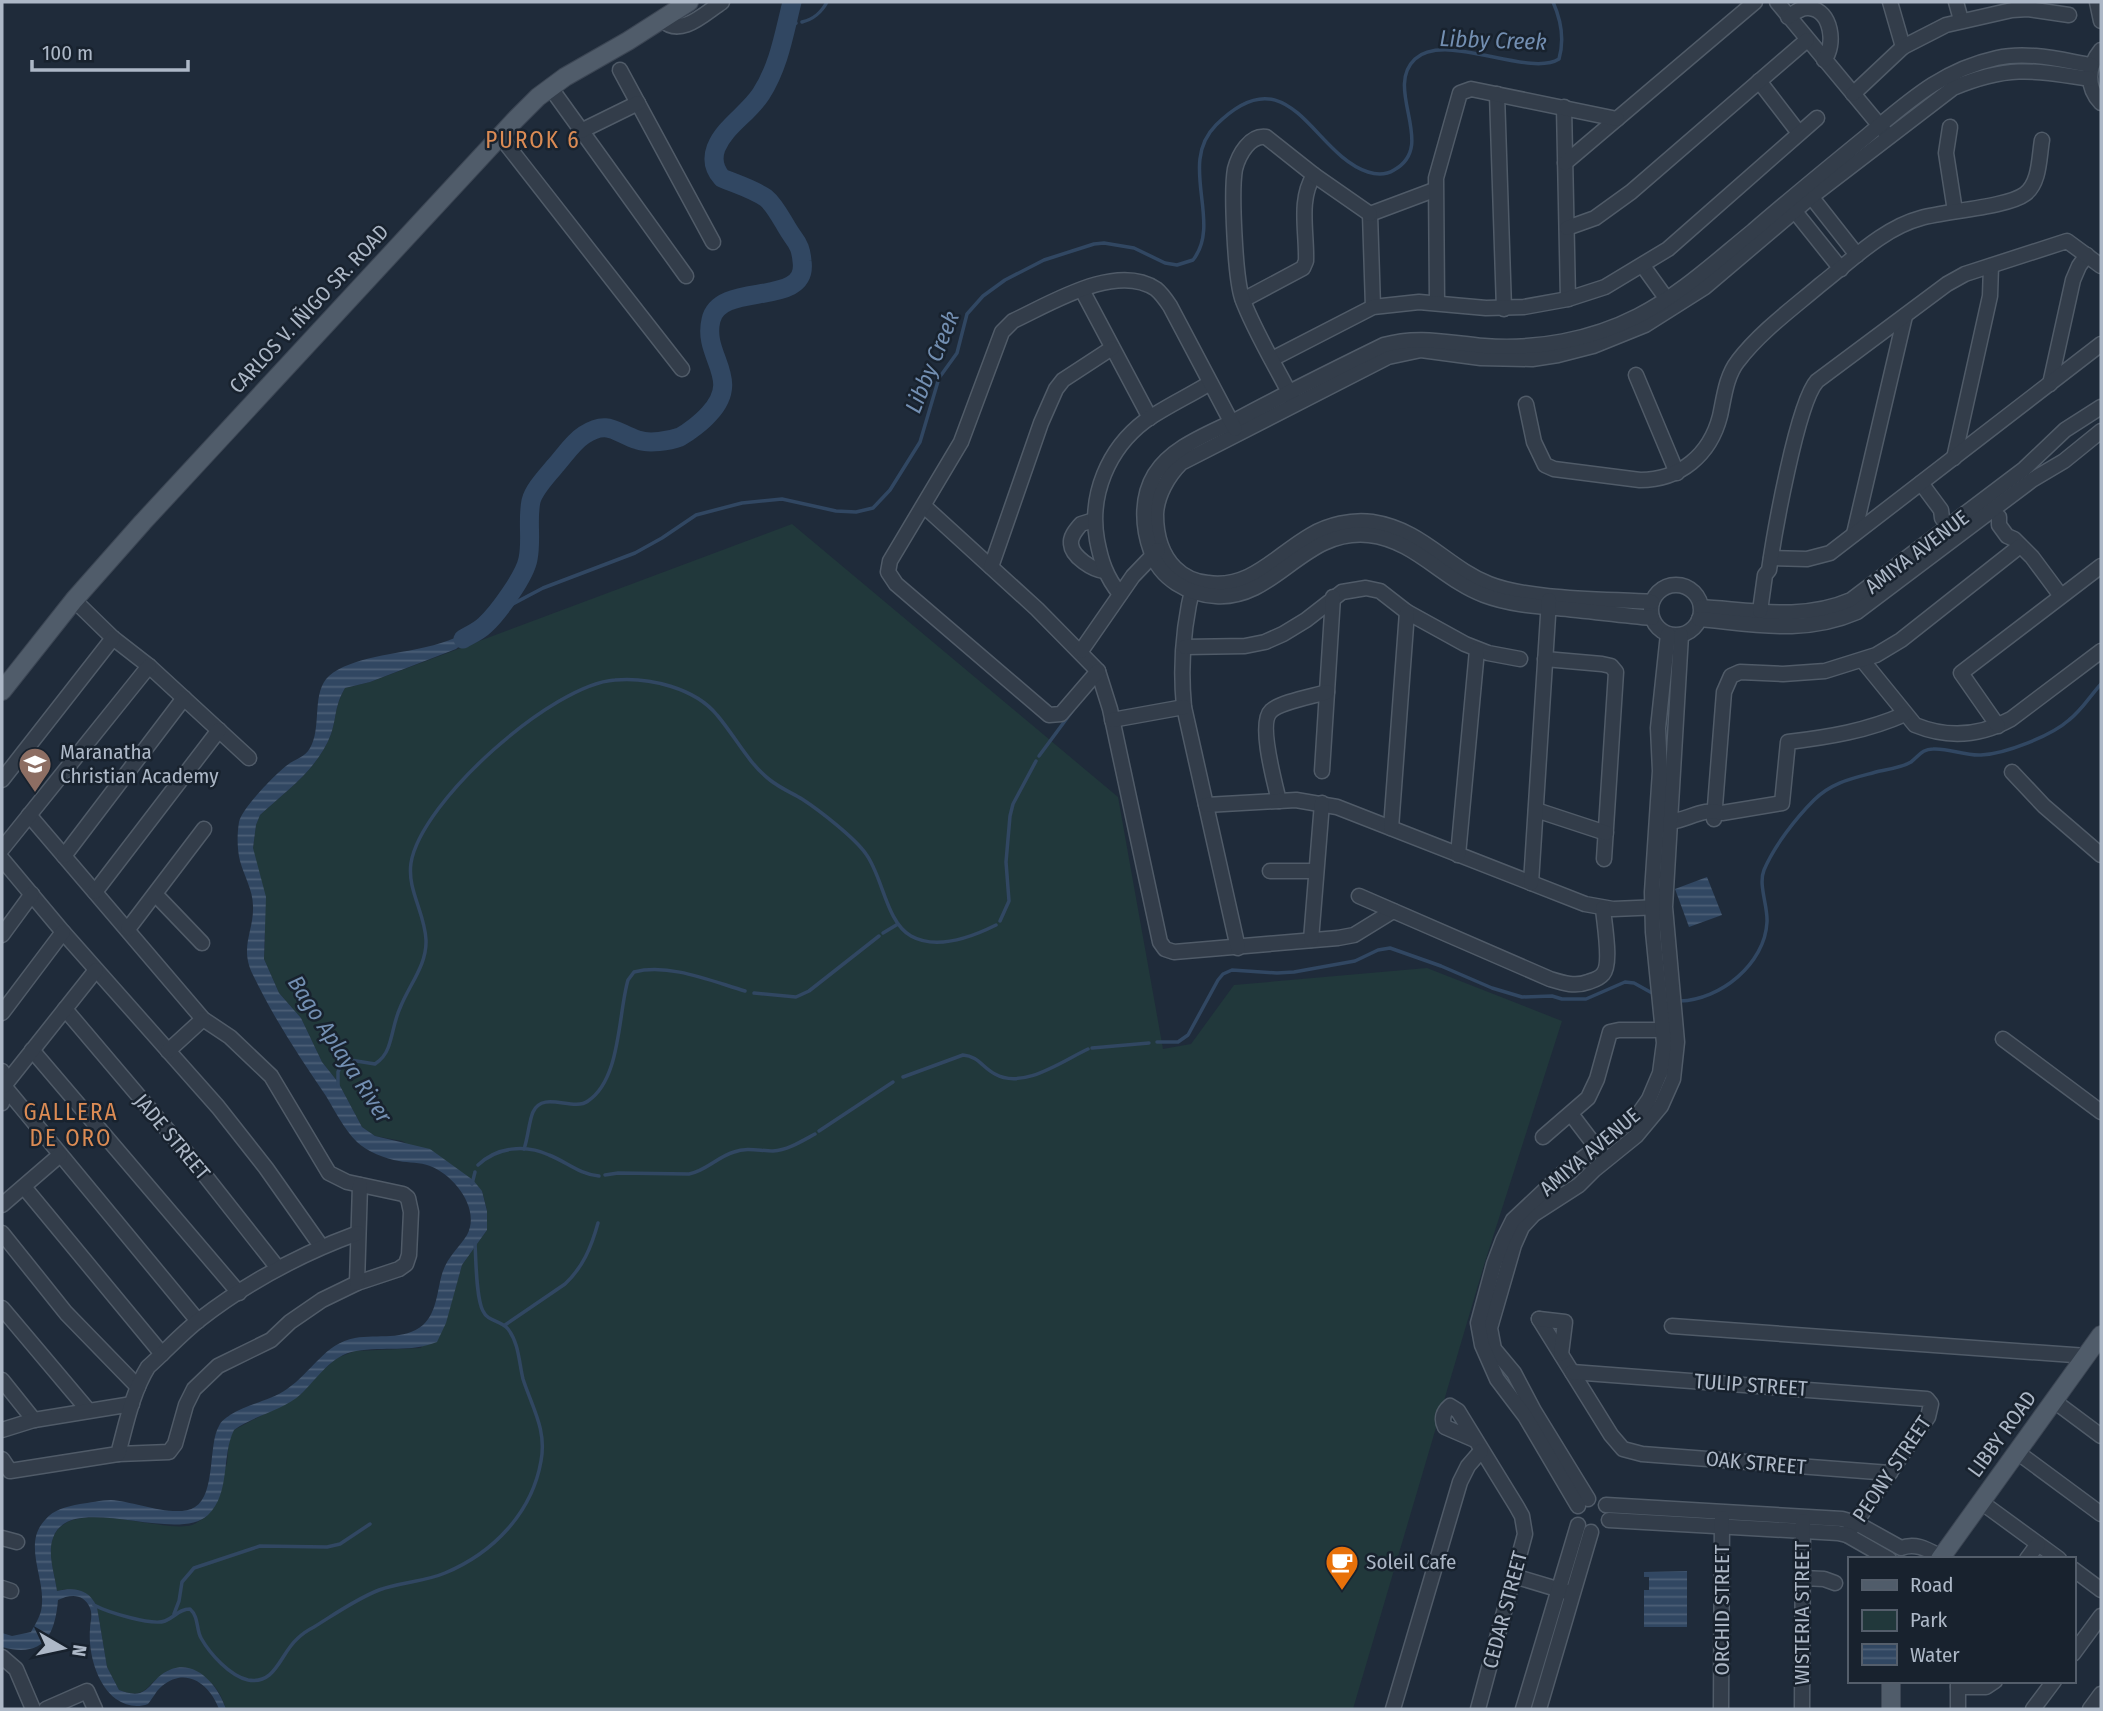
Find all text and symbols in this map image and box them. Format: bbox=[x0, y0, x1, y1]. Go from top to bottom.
water label: Libby Creek bbox=[1439, 24, 1547, 56]
scale bar bbox=[32, 28, 187, 72]
text: 100 m bbox=[42, 40, 93, 66]
district label: PUROK 6 bbox=[485, 126, 581, 154]
street label: CARLOS V. IÑIGO SR. ROAD bbox=[224, 219, 394, 399]
water label: Libby Creek bbox=[899, 307, 965, 417]
street label: AMIYA AVENUE bbox=[1860, 504, 1974, 599]
place label: Maranatha Christian Academy bbox=[60, 739, 219, 789]
school or university icon: Maranatha Christian Academy bbox=[16, 745, 54, 794]
water label: Bago Aplaya River bbox=[282, 970, 399, 1129]
street label: JADE STREET bbox=[129, 1089, 216, 1186]
district label: GALLERA DE ORO bbox=[23, 1098, 119, 1152]
street label: AMIYA AVENUE bbox=[1534, 1102, 1646, 1202]
street label: TULIP STREET bbox=[1694, 1368, 1809, 1402]
street label: LIBBY ROAD bbox=[1962, 1386, 2042, 1482]
street label: PEONY STREET bbox=[1847, 1411, 1937, 1527]
street label: OAK STREET bbox=[1705, 1446, 1808, 1480]
street label: WISTERIA STREET bbox=[1789, 1541, 1815, 1685]
cafe icon: Soleil Cafe bbox=[1323, 1543, 1361, 1592]
street label: ORCHID STREET bbox=[1709, 1544, 1735, 1676]
street label: CEDAR STREET bbox=[1477, 1548, 1533, 1672]
place label: Soleil Cafe bbox=[1366, 1549, 1456, 1575]
legend bbox=[1848, 1557, 2075, 1683]
text: Road bbox=[1910, 1572, 1954, 1598]
text: Park bbox=[1910, 1607, 1948, 1633]
north arrow bbox=[28, 1613, 98, 1683]
text: Water bbox=[1910, 1642, 1960, 1668]
text: N bbox=[67, 1643, 92, 1658]

